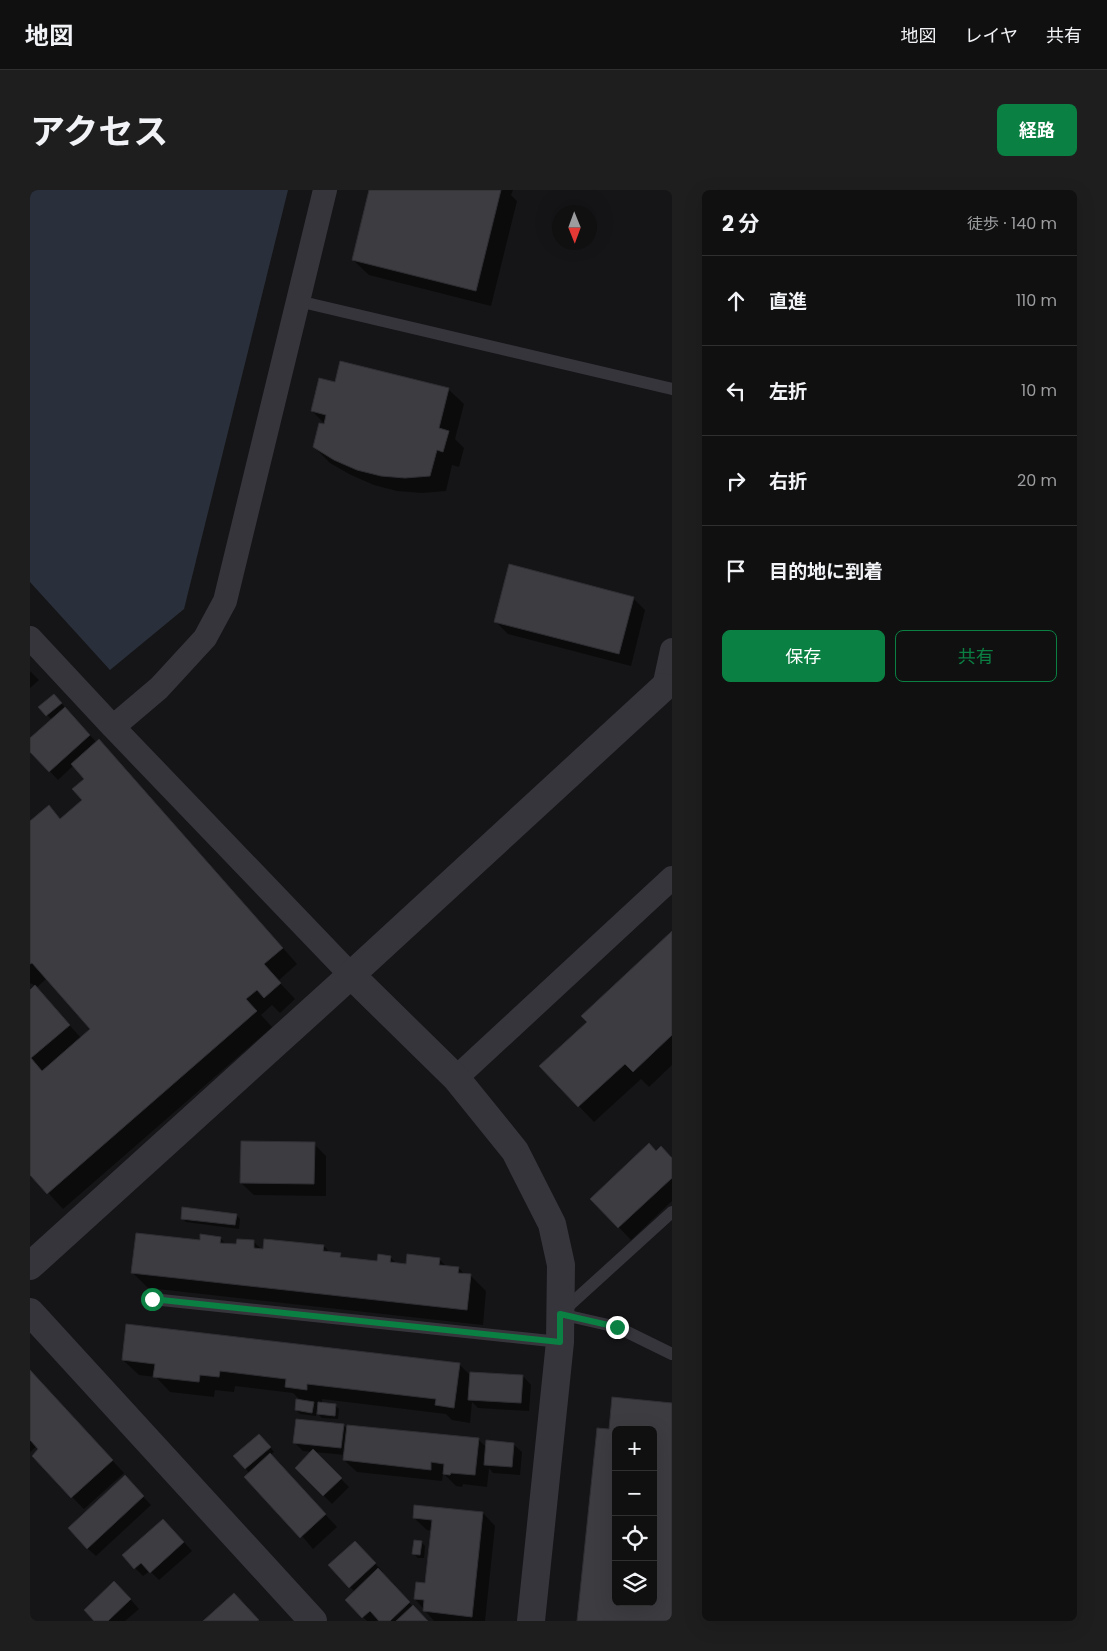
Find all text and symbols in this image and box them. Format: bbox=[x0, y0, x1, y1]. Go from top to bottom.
text: 地図 bbox=[25, 19, 73, 52]
text: 地図 bbox=[901, 23, 937, 48]
text: レイヤ bbox=[965, 23, 1018, 48]
text: 共有 bbox=[1046, 23, 1082, 48]
button: 経路 bbox=[997, 104, 1077, 156]
text: アクセス bbox=[30, 107, 168, 156]
north arrow bbox=[552, 205, 597, 250]
text: 2 分 bbox=[722, 209, 759, 238]
text: 徒歩 · 140 m bbox=[967, 212, 1057, 235]
icon: ahead bbox=[722, 287, 750, 315]
text: 直進 bbox=[769, 288, 807, 315]
text: 110 m bbox=[1016, 289, 1057, 312]
icon: left bbox=[722, 377, 750, 405]
text: 左折 bbox=[769, 378, 807, 405]
text: 10 m bbox=[1021, 379, 1057, 402]
icon: right bbox=[722, 467, 750, 495]
text: 右折 bbox=[769, 468, 807, 495]
text: 20 m bbox=[1017, 469, 1057, 492]
icon: arrive bbox=[722, 557, 750, 585]
text: 目的地に到着 bbox=[769, 558, 883, 585]
button: 保存 bbox=[722, 630, 885, 682]
button: 共有 bbox=[895, 630, 1057, 682]
route start bbox=[141, 1288, 164, 1311]
route end bbox=[606, 1316, 629, 1339]
map controls bbox=[612, 1426, 657, 1606]
button: + bbox=[612, 1426, 657, 1471]
button: − bbox=[612, 1471, 657, 1516]
button: locate bbox=[612, 1516, 657, 1561]
button: layers bbox=[612, 1561, 657, 1606]

